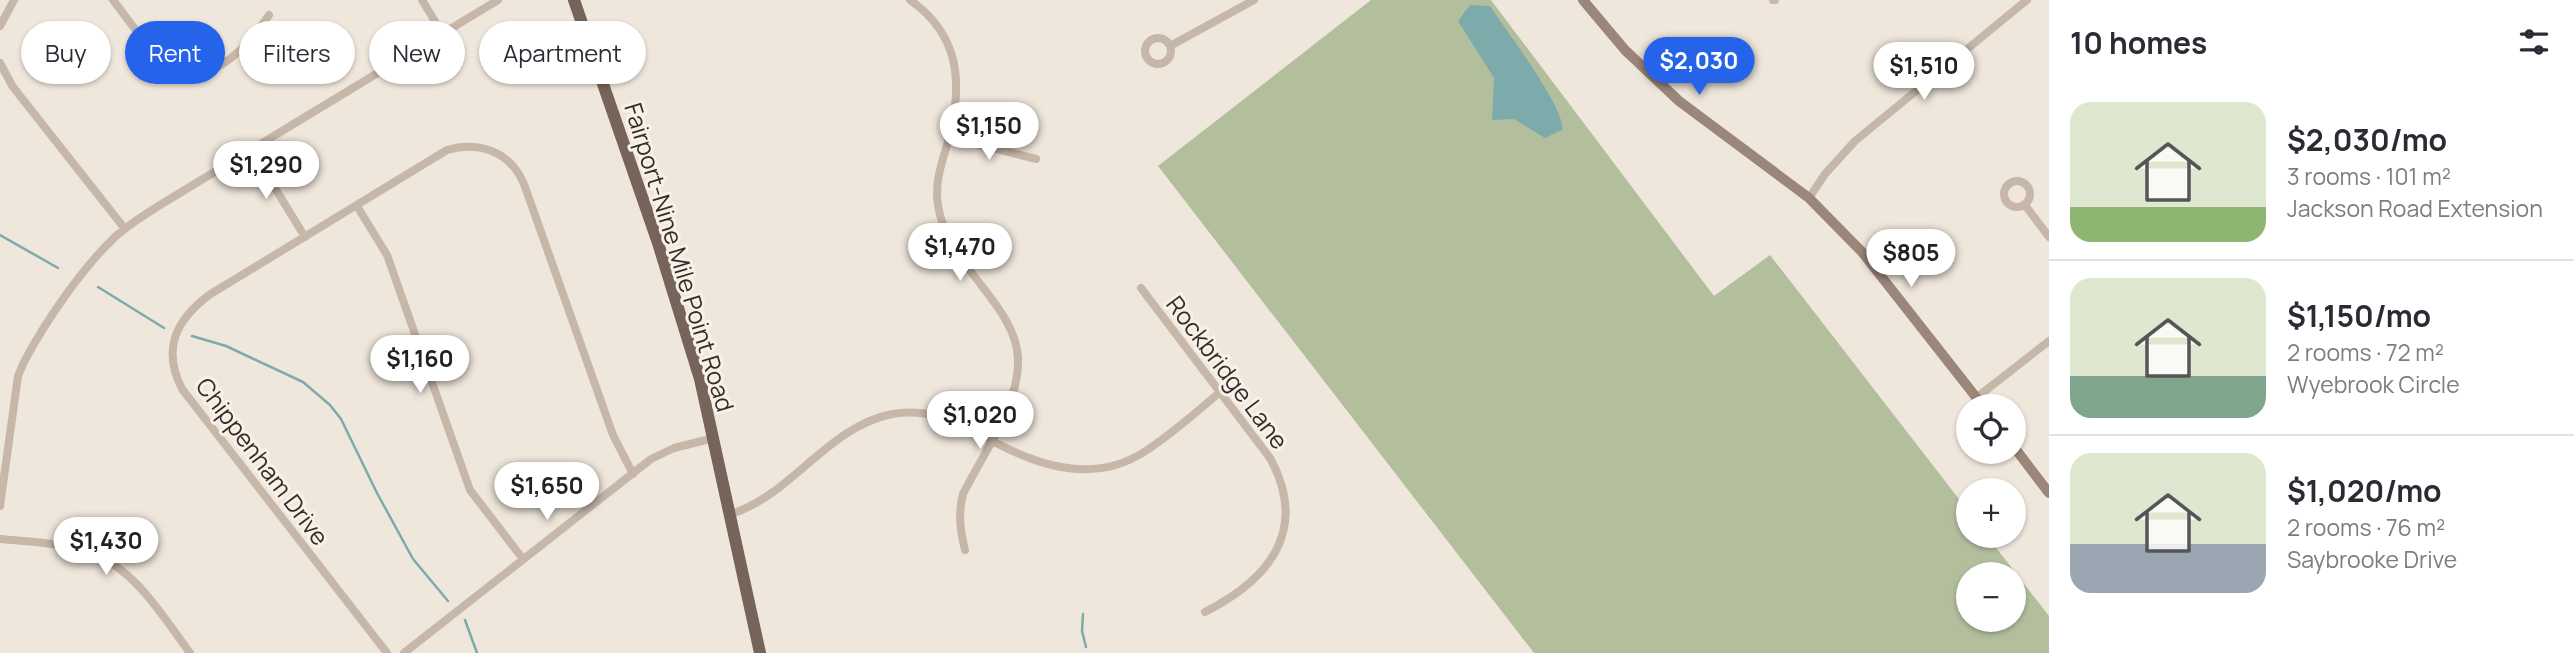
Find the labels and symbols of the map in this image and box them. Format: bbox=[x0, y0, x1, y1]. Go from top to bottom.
pin: $2,030 bbox=[1642, 38, 1756, 97]
pin: $1,510 bbox=[1867, 42, 1981, 102]
street label: Fairport-Nine Mile Point Road bbox=[617, 99, 743, 415]
pin: $1,150 bbox=[932, 102, 1046, 162]
pin: $1,290 bbox=[209, 142, 323, 201]
pin: $1,470 bbox=[903, 224, 1017, 283]
pin: $805 bbox=[1870, 230, 1952, 289]
street label: Rockbridge Lane bbox=[1159, 289, 1297, 455]
pin: $1,160 bbox=[363, 336, 477, 395]
street label: Chippenham Drive bbox=[189, 370, 337, 552]
pin: $1,020 bbox=[923, 392, 1037, 451]
pin: $1,650 bbox=[490, 462, 604, 522]
pin: $1,430 bbox=[49, 518, 163, 577]

